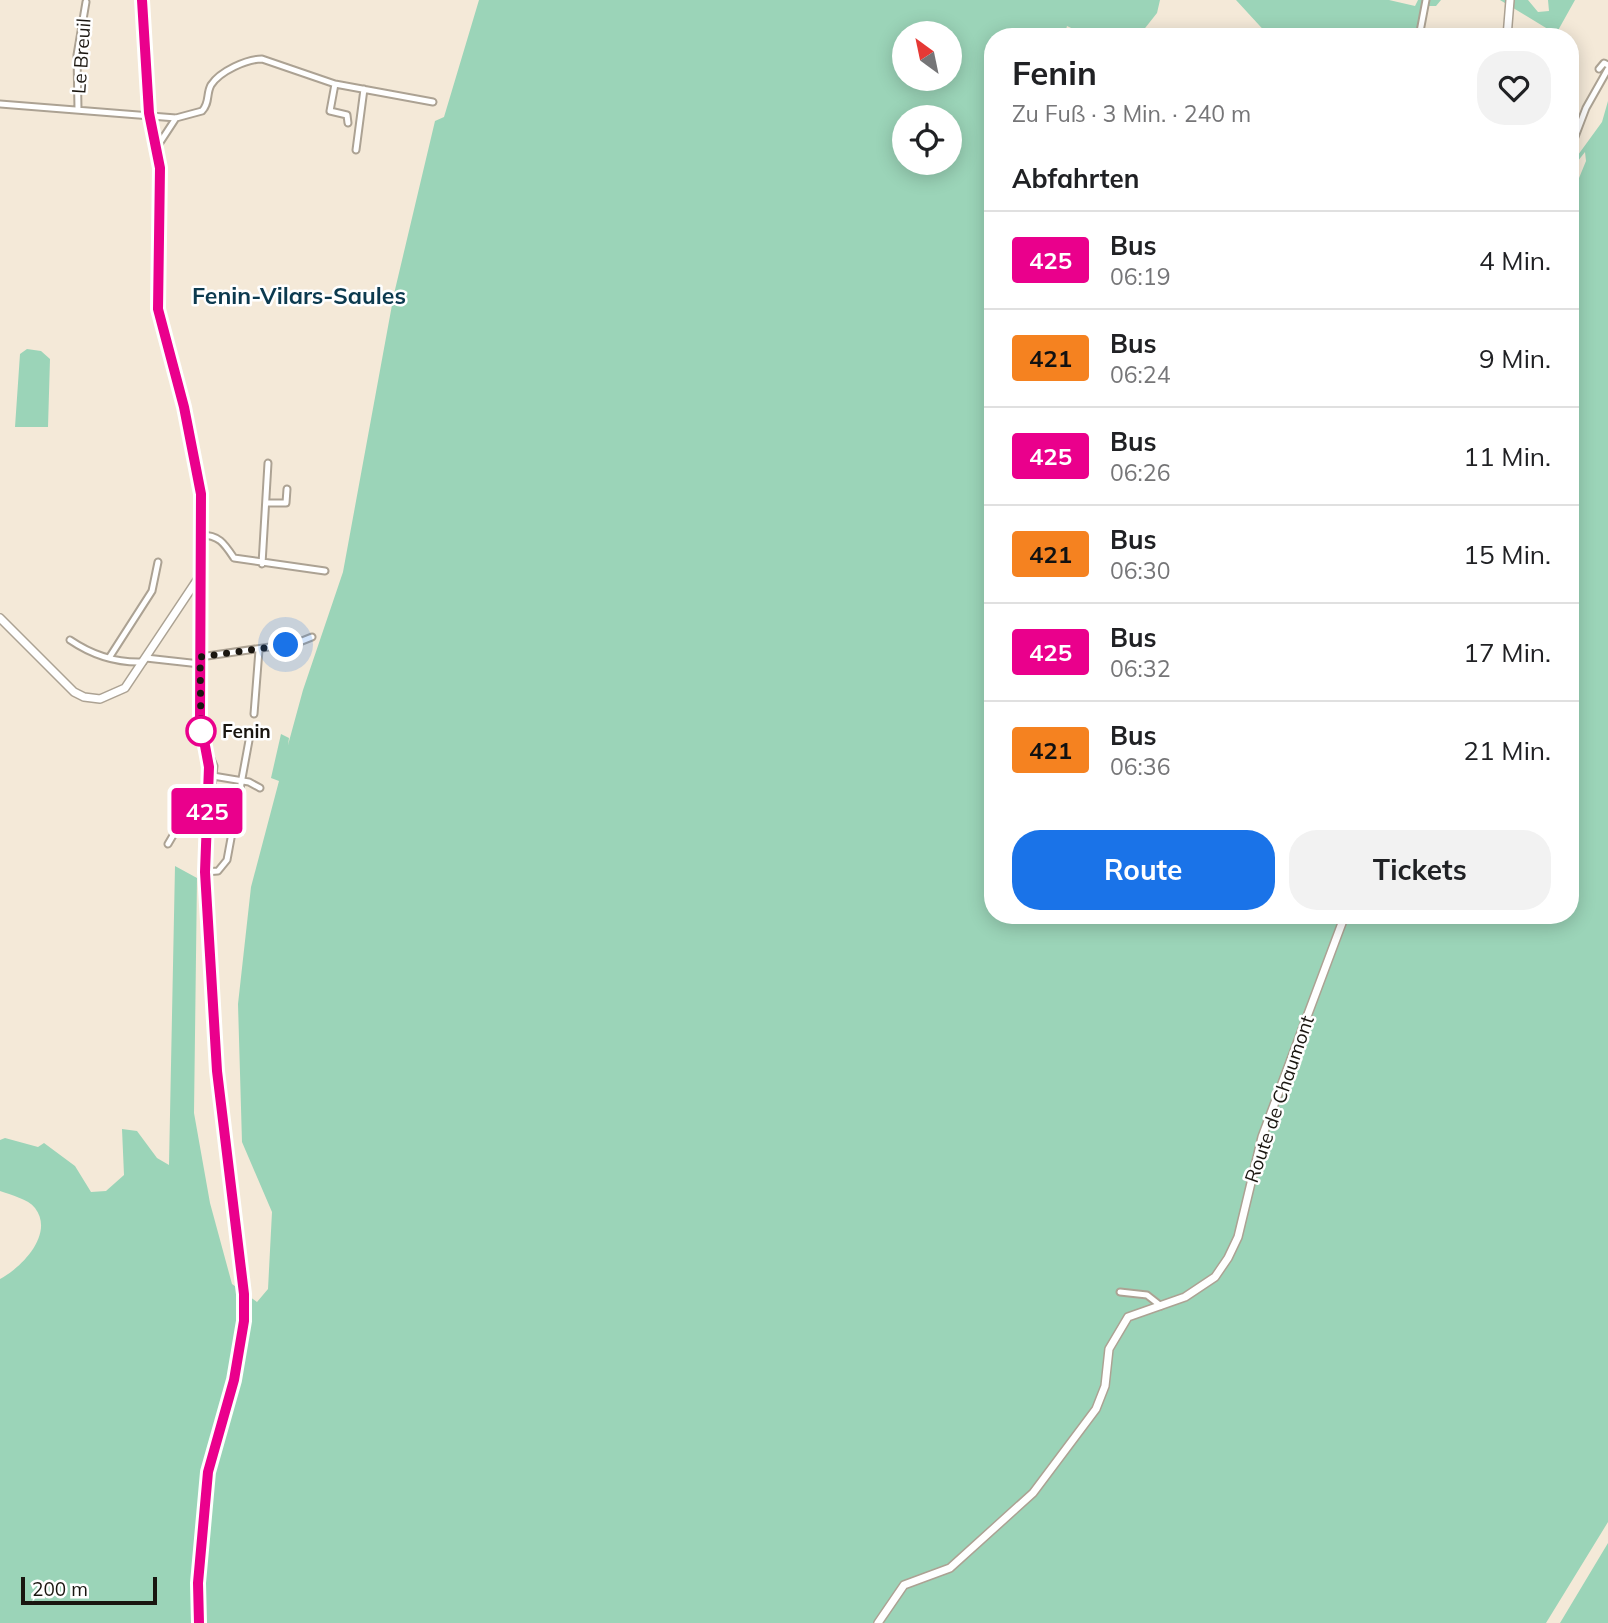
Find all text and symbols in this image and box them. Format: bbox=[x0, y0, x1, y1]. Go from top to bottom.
street label: Le Breuil bbox=[66, 17, 96, 95]
north arrow bbox=[892, 21, 962, 91]
map controls bbox=[892, 21, 962, 175]
button: heart bbox=[1477, 51, 1551, 125]
text: Fenin bbox=[1012, 52, 1097, 93]
text: Zu Fuß · 3 Min. · 240 m bbox=[1012, 99, 1251, 128]
button: locate bbox=[892, 105, 962, 175]
text: Abfahrten bbox=[1012, 162, 1139, 195]
text: Bus bbox=[1110, 229, 1156, 262]
text: 4 Min. bbox=[1479, 244, 1551, 277]
text: 425 bbox=[1029, 245, 1072, 275]
text: 06:19 bbox=[1110, 262, 1170, 291]
district label: Fenin-Vilars-Saules bbox=[192, 281, 406, 310]
text: Bus bbox=[1110, 327, 1156, 360]
text: 9 Min. bbox=[1479, 342, 1551, 375]
text: 421 bbox=[1029, 343, 1072, 373]
text: 06:24 bbox=[1110, 360, 1170, 389]
text: Bus bbox=[1110, 425, 1156, 458]
text: 11 Min. bbox=[1463, 440, 1551, 473]
text: 425 bbox=[1029, 441, 1072, 471]
text: 06:26 bbox=[1110, 458, 1170, 487]
text: Bus bbox=[1110, 523, 1156, 556]
text: 15 Min. bbox=[1463, 538, 1551, 571]
text: 421 bbox=[1029, 539, 1072, 569]
text: 06:30 bbox=[1110, 556, 1170, 585]
text: Bus bbox=[1110, 621, 1156, 654]
your location bbox=[268, 627, 303, 662]
text: 17 Min. bbox=[1463, 636, 1551, 669]
text: 425 bbox=[1029, 637, 1072, 667]
text: 06:32 bbox=[1110, 654, 1170, 683]
marker: Fenin bbox=[186, 716, 216, 746]
place label: Fenin bbox=[222, 719, 271, 743]
text: Bus bbox=[1110, 719, 1156, 752]
text: 21 Min. bbox=[1463, 734, 1551, 767]
text: 421 bbox=[1029, 735, 1072, 765]
text: 06:36 bbox=[1110, 752, 1170, 781]
line badge: 425 bbox=[167, 788, 247, 834]
text: 425 bbox=[185, 796, 229, 826]
button: Route bbox=[1012, 830, 1275, 910]
button: Tickets bbox=[1289, 830, 1551, 910]
street label: Route de Chaumont bbox=[1239, 1012, 1319, 1186]
scale bar bbox=[21, 1574, 158, 1606]
text: 200 m bbox=[32, 1577, 88, 1601]

